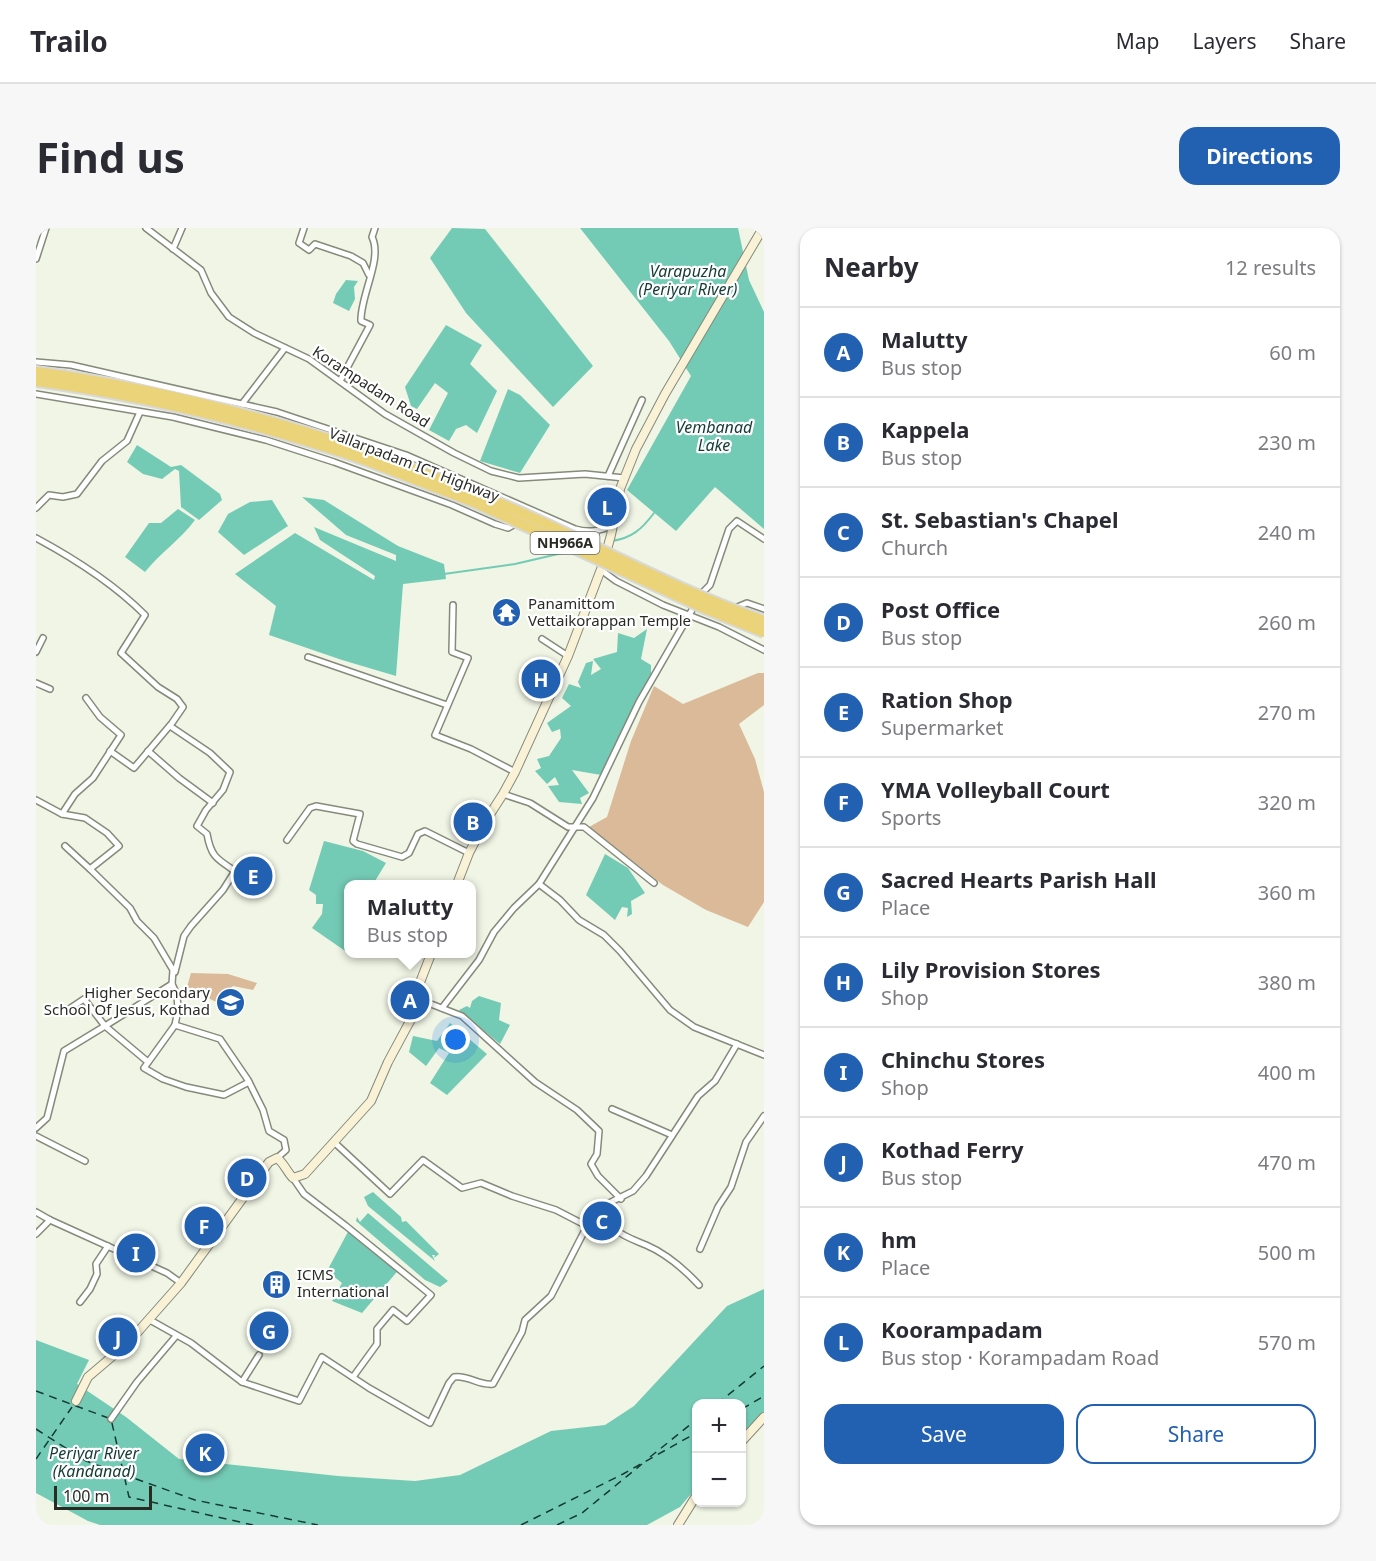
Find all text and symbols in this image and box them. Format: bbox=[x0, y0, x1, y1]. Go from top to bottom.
text: Trailo bbox=[30, 22, 108, 60]
text: Map bbox=[1116, 27, 1160, 55]
text: Layers bbox=[1193, 27, 1257, 55]
text: Share bbox=[1290, 27, 1346, 55]
button: Directions bbox=[1179, 127, 1340, 185]
text: Find us bbox=[36, 128, 185, 185]
text: Nearby bbox=[824, 249, 919, 285]
text: 12 results bbox=[1225, 254, 1316, 281]
water label: Varapuzha (Periyar River) bbox=[638, 260, 738, 300]
text: Malutty bbox=[881, 324, 967, 354]
text: A bbox=[837, 339, 850, 366]
text: 60 m bbox=[1269, 339, 1316, 366]
street label: Korampadam Road bbox=[309, 341, 434, 432]
text: Bus stop bbox=[881, 354, 962, 381]
text: Kappela bbox=[881, 414, 969, 444]
water label: Vembanad Lake bbox=[676, 416, 753, 456]
street label: Vallarpadam ICT Highway bbox=[326, 422, 503, 506]
text: B bbox=[837, 429, 850, 456]
text: 230 m bbox=[1258, 429, 1316, 456]
text: Bus stop bbox=[881, 444, 962, 471]
pin: L bbox=[588, 484, 626, 530]
text: St. Sebastian's Chapel bbox=[881, 504, 1119, 534]
text: C bbox=[837, 519, 850, 546]
text: 240 m bbox=[1258, 519, 1316, 546]
road number: NH966A bbox=[530, 532, 600, 554]
text: Church bbox=[881, 534, 948, 561]
place label: Panamittom Vettaikorappan Temple bbox=[528, 593, 691, 630]
text: Post Office bbox=[881, 594, 1000, 624]
temple icon: Panamittom Vettaikorappan Temple bbox=[491, 597, 523, 629]
text: D bbox=[836, 609, 851, 636]
text: 260 m bbox=[1258, 609, 1316, 636]
text: Bus stop bbox=[881, 624, 962, 651]
pin: H bbox=[522, 656, 560, 702]
text: Ration Shop bbox=[881, 684, 1013, 714]
text: E bbox=[838, 699, 849, 726]
text: 270 m bbox=[1258, 699, 1316, 726]
text: Supermarket bbox=[881, 714, 1004, 741]
text: YMA Volleyball Court bbox=[881, 774, 1110, 804]
text: F bbox=[838, 789, 849, 816]
text: 320 m bbox=[1258, 789, 1316, 816]
pin: B bbox=[454, 800, 492, 844]
text: Sports bbox=[881, 804, 941, 831]
pin: E bbox=[234, 854, 272, 898]
text: Sacred Hearts Parish Hall bbox=[881, 864, 1157, 894]
text: G bbox=[836, 879, 851, 906]
text: 360 m bbox=[1258, 879, 1316, 906]
popup bbox=[344, 880, 476, 958]
text: Malutty bbox=[367, 891, 453, 921]
text: Place bbox=[881, 894, 930, 921]
text: Bus stop bbox=[367, 921, 448, 948]
text: Lily Provision Stores bbox=[881, 954, 1101, 984]
text: H bbox=[836, 969, 851, 996]
text: 380 m bbox=[1258, 969, 1316, 996]
pin: A bbox=[390, 978, 430, 1022]
place label: Higher Secondary School Of Jesus, Kothad bbox=[44, 982, 210, 1019]
text: Shop bbox=[881, 984, 929, 1011]
school or university icon: Higher Secondary School Of Jesus, Kothad bbox=[215, 986, 247, 1018]
your location bbox=[441, 1025, 470, 1054]
text: Chinchu Stores bbox=[881, 1044, 1045, 1074]
text: I bbox=[840, 1059, 847, 1086]
text: 400 m bbox=[1258, 1059, 1316, 1086]
text: Shop bbox=[881, 1074, 929, 1101]
text: Kothad Ferry bbox=[881, 1134, 1023, 1164]
text: J bbox=[840, 1149, 847, 1176]
text: 470 m bbox=[1258, 1149, 1316, 1176]
pin: D bbox=[228, 1156, 266, 1200]
text: Bus stop bbox=[881, 1164, 962, 1191]
pin: C bbox=[582, 1198, 622, 1244]
pin: F bbox=[184, 1204, 224, 1248]
text: hm bbox=[881, 1224, 917, 1254]
pin: I bbox=[116, 1230, 156, 1276]
text: K bbox=[837, 1239, 850, 1266]
text: 500 m bbox=[1258, 1239, 1316, 1266]
text: Place bbox=[881, 1254, 930, 1281]
place label: ICMS International bbox=[297, 1264, 389, 1301]
building icon: ICMS International bbox=[260, 1268, 292, 1300]
pin: G bbox=[250, 1308, 288, 1354]
pin: J bbox=[98, 1314, 137, 1360]
text: Koorampadam bbox=[881, 1314, 1043, 1344]
text: L bbox=[838, 1329, 849, 1356]
text: 570 m bbox=[1258, 1329, 1316, 1356]
text: Bus stop · Korampadam Road bbox=[881, 1344, 1159, 1371]
map controls bbox=[692, 1399, 746, 1507]
button: + bbox=[692, 1399, 746, 1453]
button: Save bbox=[824, 1404, 1064, 1464]
button: Share bbox=[1076, 1404, 1316, 1464]
pin: K bbox=[186, 1430, 224, 1476]
water label: Periyar River (Kandanad) bbox=[49, 1442, 140, 1482]
button: − bbox=[692, 1453, 746, 1507]
scale bar bbox=[54, 1483, 152, 1510]
text: 100 m bbox=[63, 1485, 110, 1507]

